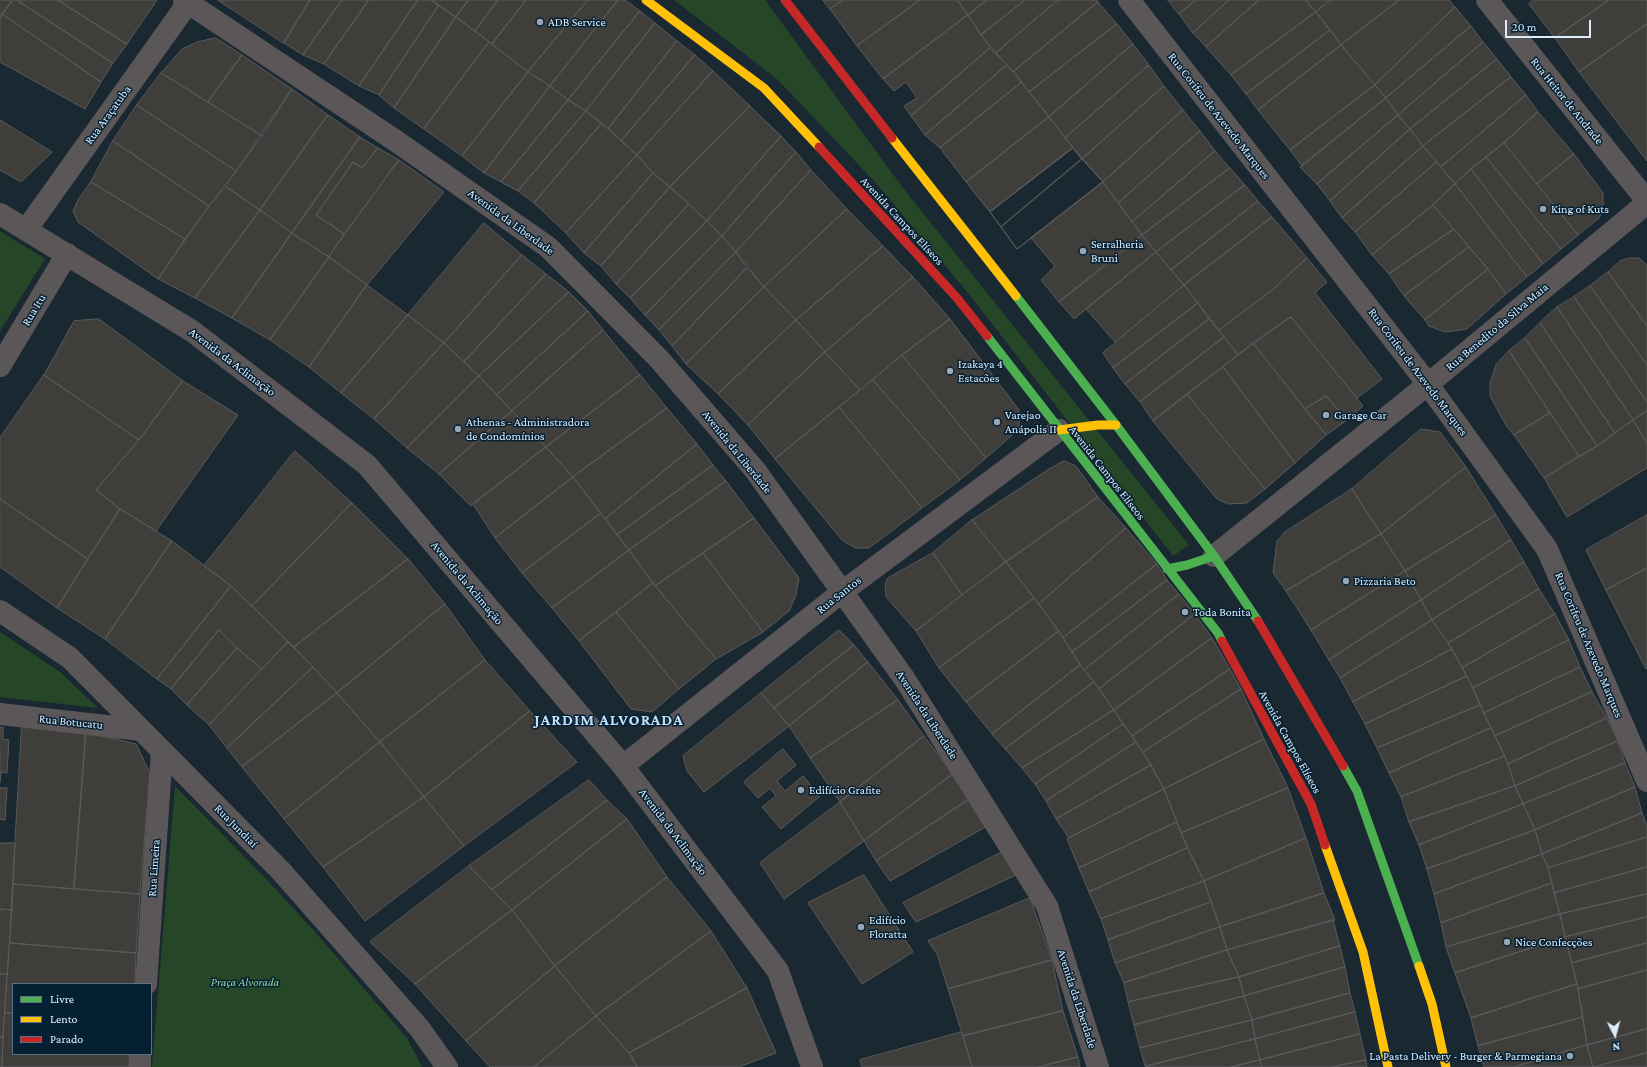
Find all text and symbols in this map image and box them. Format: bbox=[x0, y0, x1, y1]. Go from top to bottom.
scale bar bbox=[1507, 12, 1593, 38]
place label: ADB Service bbox=[548, 15, 606, 29]
marker: ADB Service bbox=[535, 17, 545, 27]
text: 20 m bbox=[1512, 20, 1536, 34]
street label: Rua Corifeu de Azevedo Marques bbox=[1165, 50, 1273, 182]
street label: Rua Heitor de Andrade bbox=[1527, 55, 1607, 147]
street label: Rua Araçatuba bbox=[82, 83, 134, 147]
street label: Avenida Campos Elíseos bbox=[857, 174, 947, 268]
street label: Avenida da Liberdade bbox=[465, 186, 557, 258]
place label: King of Kuts bbox=[1551, 202, 1609, 216]
marker: King of Kuts bbox=[1538, 204, 1548, 214]
place label: Serralheria Bruni bbox=[1091, 237, 1144, 265]
marker: Serralheria Bruni bbox=[1078, 246, 1088, 256]
street label: Rua Benedito da Silva Maia bbox=[1443, 280, 1551, 374]
street label: Rua Itu bbox=[19, 291, 49, 329]
street label: Rua Corifeu de Azevedo Marques bbox=[1365, 305, 1471, 439]
street label: Avenida da Aclimação bbox=[186, 325, 278, 399]
place label: Izakaya 4 Estacões bbox=[958, 357, 1003, 385]
marker: Izakaya 4 Estacões bbox=[945, 366, 955, 376]
street label: Avenida da Liberdade bbox=[699, 407, 775, 497]
place label: Varejao Anápolis II bbox=[1005, 408, 1057, 436]
place label: Garage Car bbox=[1334, 408, 1387, 422]
marker: Garage Car bbox=[1321, 410, 1331, 420]
place label: Athenas - Administradora de Condomínios bbox=[466, 415, 590, 443]
marker: Varejao Anápolis II bbox=[992, 417, 1002, 427]
street label: Avenida Campos Elíseos bbox=[1066, 423, 1148, 523]
marker: Athenas - Administradora de Condomínios bbox=[453, 424, 463, 434]
street label: Avenida da Aclimação bbox=[428, 538, 506, 628]
street label: Rua Corifeu de Azevedo Marques bbox=[1552, 570, 1626, 720]
street label: Rua Santos bbox=[814, 573, 864, 617]
place label: Pizzaria Beto bbox=[1354, 574, 1416, 588]
marker: Pizzaria Beto bbox=[1341, 576, 1351, 586]
place label: Toda Bonita bbox=[1193, 605, 1251, 619]
marker: Toda Bonita bbox=[1180, 607, 1190, 617]
street label: Avenida da Liberdade bbox=[893, 668, 961, 762]
street label: Avenida Campos Elíseos bbox=[1256, 688, 1324, 796]
district label: JARDIM ALVORADA bbox=[534, 710, 684, 730]
street label: Rua Botucatu bbox=[38, 711, 104, 733]
place label: Edifício Grafite bbox=[809, 783, 881, 797]
marker: Edifício Grafite bbox=[796, 785, 806, 795]
street label: Avenida da Aclimação bbox=[636, 786, 710, 878]
street label: Rua Jundiaí bbox=[211, 801, 261, 851]
street label: Rua Limeira bbox=[145, 839, 163, 897]
place label: Edifício Floratta bbox=[869, 913, 907, 941]
marker: Edifício Floratta bbox=[856, 922, 866, 932]
place label: Nice Confecções bbox=[1515, 935, 1592, 949]
marker: Nice Confecções bbox=[1502, 937, 1512, 947]
street label: Avenida da Liberdade bbox=[1054, 948, 1100, 1050]
park label: Praça Alvorada bbox=[211, 975, 279, 989]
legend bbox=[12, 983, 152, 1055]
text: Livre bbox=[50, 992, 74, 1006]
text: Lento bbox=[50, 1012, 78, 1026]
north arrow bbox=[1595, 1015, 1635, 1055]
text: Parado bbox=[50, 1032, 83, 1046]
text: N bbox=[1612, 1041, 1621, 1053]
place label: La Pasta Delivery - Burger & Parmegiana bbox=[1369, 1049, 1562, 1063]
marker: La Pasta Delivery - Burger & Parmegiana bbox=[1565, 1051, 1575, 1061]

